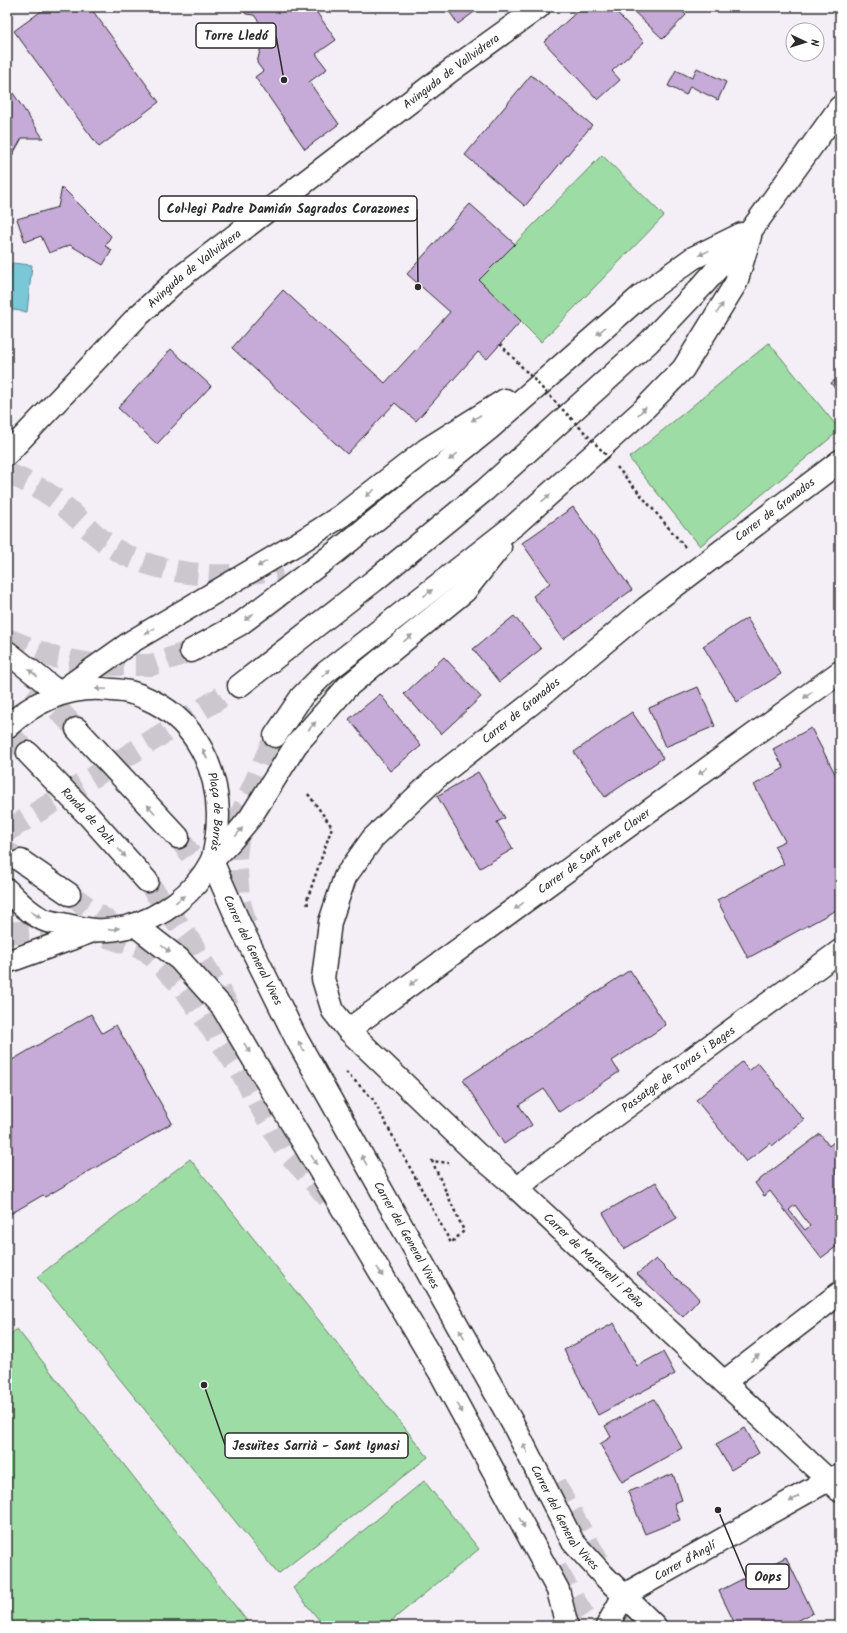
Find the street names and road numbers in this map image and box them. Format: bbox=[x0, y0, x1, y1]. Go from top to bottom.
street label: Avinguda de Vallvidrera bbox=[399, 29, 504, 114]
street label: Avinguda de Vallvidrera bbox=[143, 224, 246, 313]
street label: Carrer de Granados bbox=[731, 473, 819, 547]
street label: Carrer de Granados bbox=[477, 673, 565, 749]
street label: Plaça de Borràs bbox=[202, 770, 228, 852]
street label: Ronda de Dalt bbox=[56, 783, 120, 849]
street label: Carrer de Sant Pere Claver bbox=[533, 803, 655, 899]
street label: Carrer del General Vives bbox=[218, 892, 288, 1009]
street label: Passatge de Torras i Bages bbox=[617, 1021, 739, 1118]
street label: Carrer del General Vives bbox=[369, 1178, 445, 1292]
street label: Carrer de Martorell i Peña bbox=[539, 1208, 649, 1313]
street label: Carrer del General Vives bbox=[526, 1461, 604, 1575]
street label: Carrer d'Anglí bbox=[650, 1535, 721, 1586]

